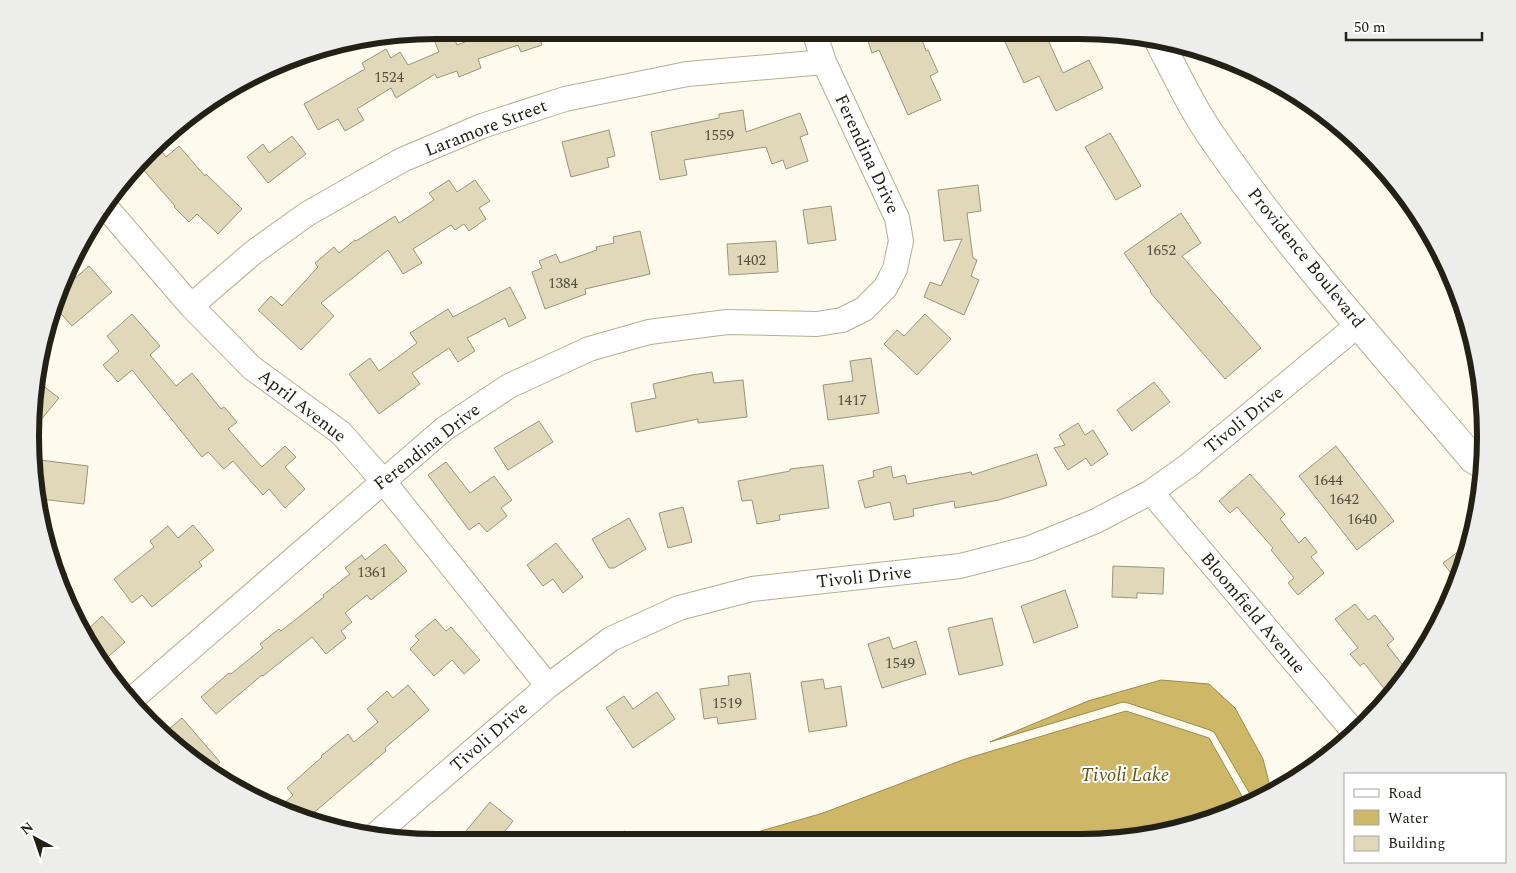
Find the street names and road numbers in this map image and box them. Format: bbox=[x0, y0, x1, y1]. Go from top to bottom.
street label: Ferendina Drive bbox=[827, 90, 907, 218]
street label: Laramore Street bbox=[421, 92, 551, 164]
street label: Providence Boulevard bbox=[1241, 182, 1371, 334]
street label: April Avenue bbox=[252, 363, 352, 449]
street label: Tivoli Drive bbox=[1198, 379, 1290, 461]
street label: Ferendina Drive bbox=[368, 397, 486, 497]
street label: Bloomfield Avenue bbox=[1194, 546, 1312, 680]
street label: Tivoli Drive bbox=[815, 559, 913, 595]
street label: Tivoli Drive bbox=[444, 695, 534, 779]

